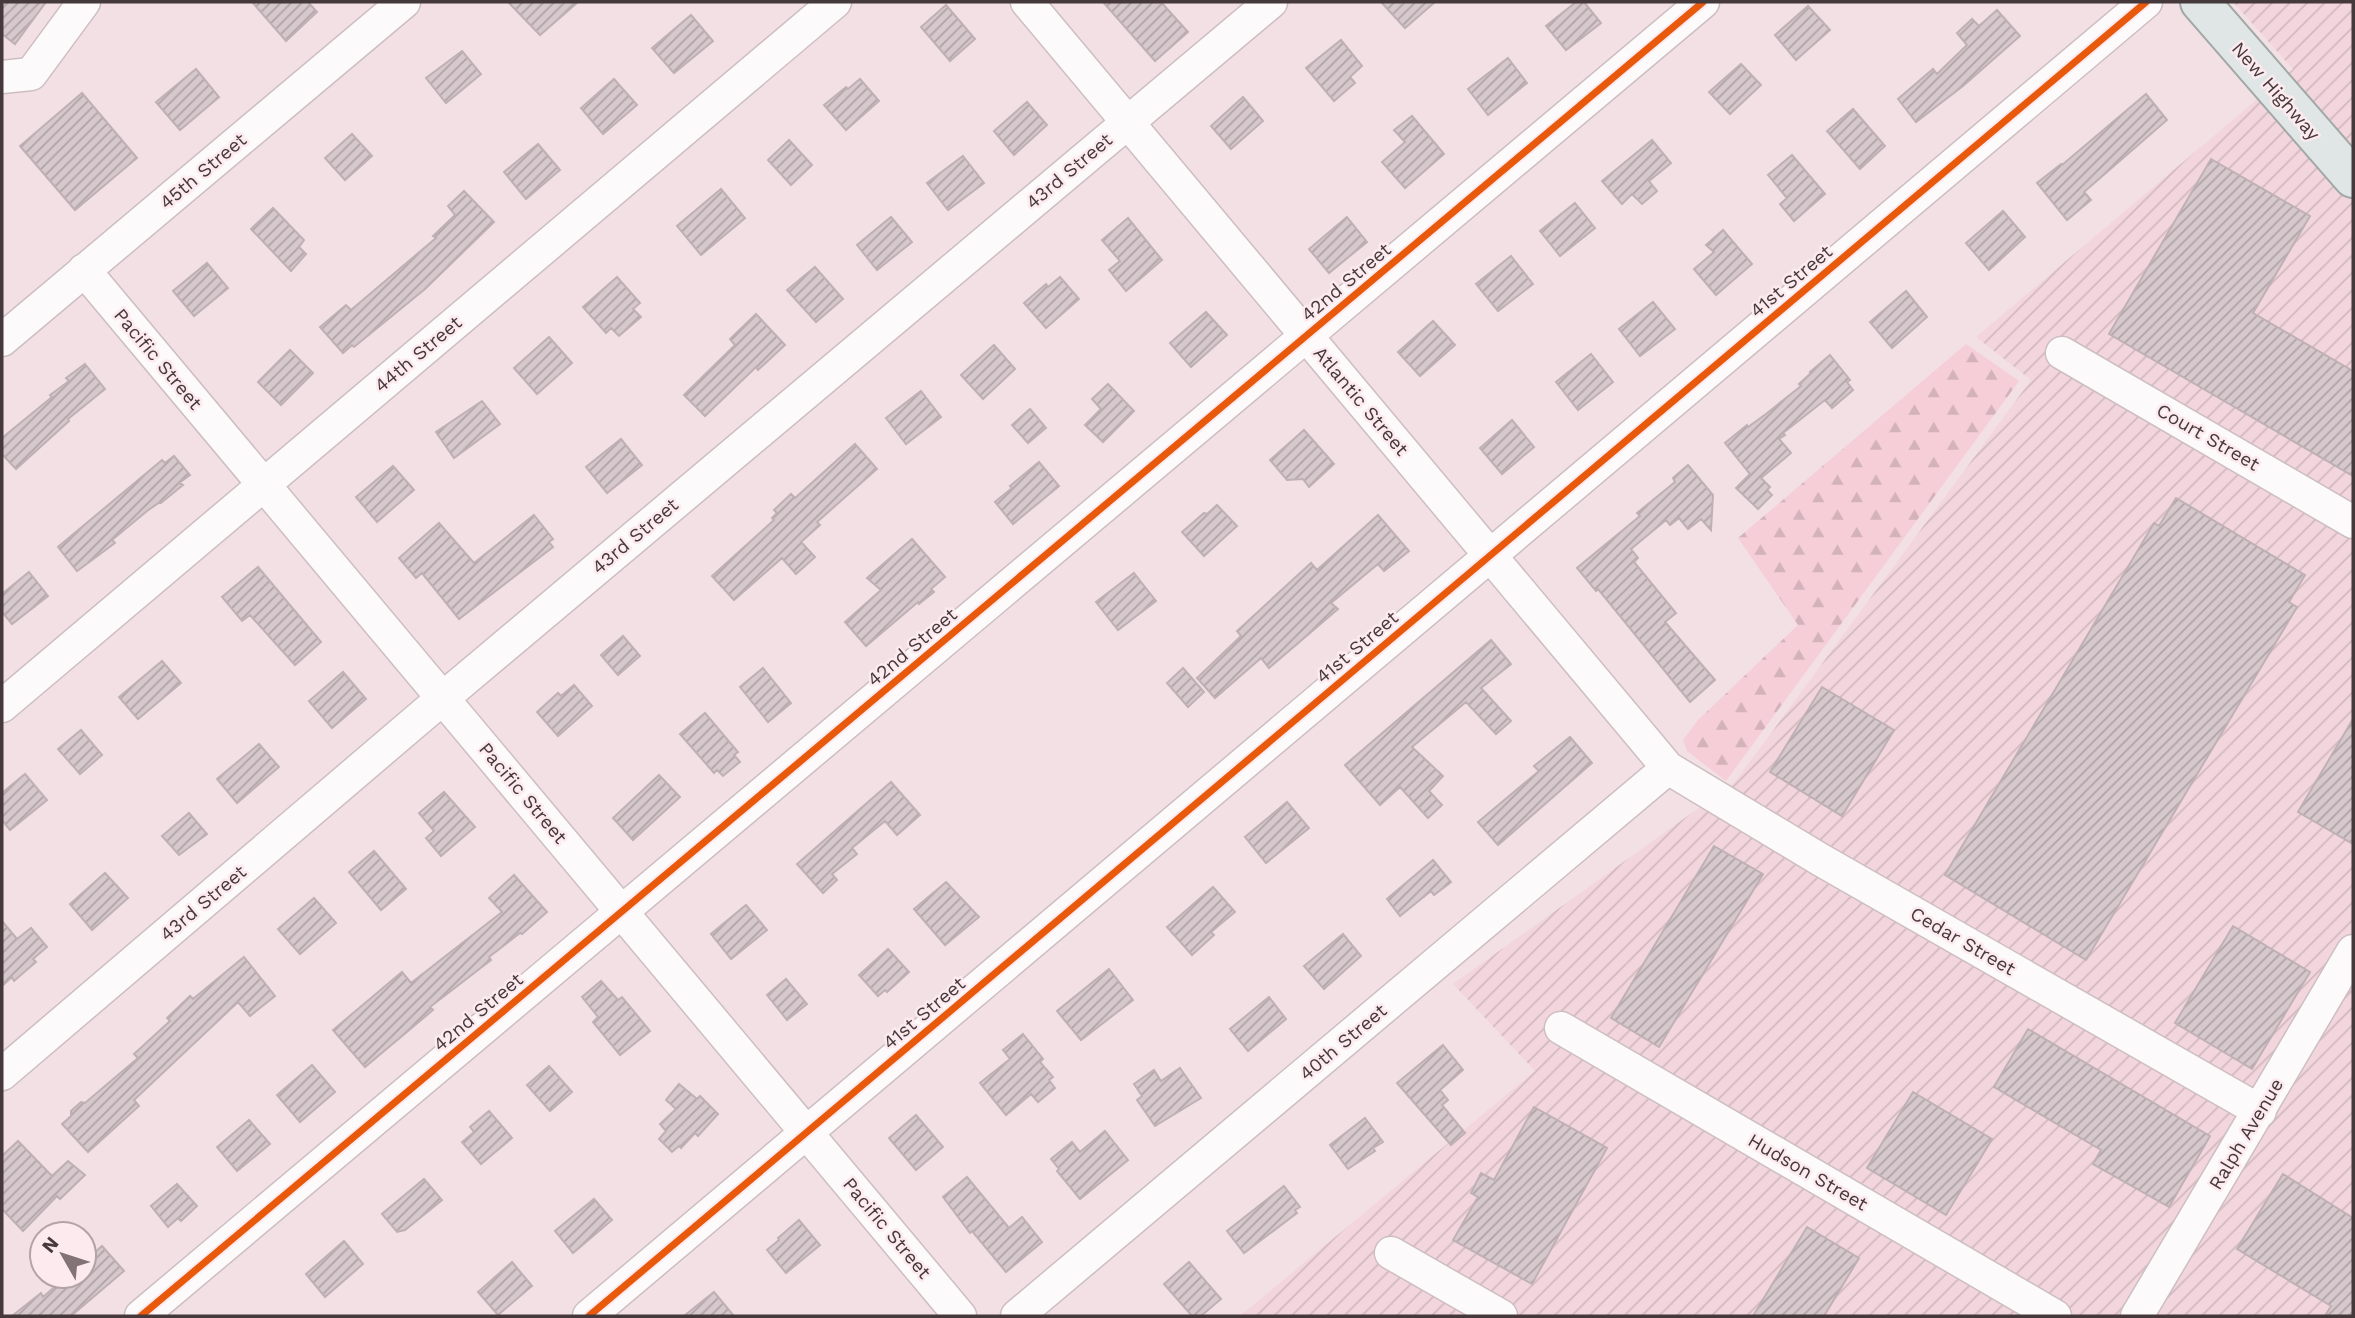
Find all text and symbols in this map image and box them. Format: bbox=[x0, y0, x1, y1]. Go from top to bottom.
street label: New Highway bbox=[2227, 37, 2325, 145]
street label: 45th Street bbox=[155, 128, 251, 214]
street label: 43rd Street bbox=[1021, 128, 1117, 214]
street label: 42nd Street bbox=[1296, 238, 1396, 326]
street label: 41st Street bbox=[1745, 240, 1837, 322]
street label: Pacific Street bbox=[109, 304, 207, 414]
street label: 44th Street bbox=[370, 311, 466, 397]
street label: Atlantic Street bbox=[1309, 342, 1413, 460]
street label: Court Street bbox=[2152, 398, 2264, 476]
street label: 43rd Street bbox=[587, 493, 683, 579]
street label: 42nd Street bbox=[862, 603, 962, 691]
street label: 41st Street bbox=[1311, 606, 1403, 688]
street label: Pacific Street bbox=[474, 738, 572, 848]
street label: 43rd Street bbox=[155, 860, 251, 946]
street label: Cedar Street bbox=[1906, 902, 2020, 980]
street label: 42nd Street bbox=[428, 968, 528, 1056]
street label: 41st Street bbox=[878, 972, 970, 1054]
street label: 40th Street bbox=[1295, 999, 1391, 1085]
street label: Ralph Avenue bbox=[2204, 1074, 2288, 1194]
street label: Hudson Street bbox=[1744, 1128, 1872, 1216]
street label: Pacific Street bbox=[838, 1173, 936, 1283]
north arrow bbox=[28, 1220, 98, 1290]
text: N bbox=[37, 1232, 64, 1257]

